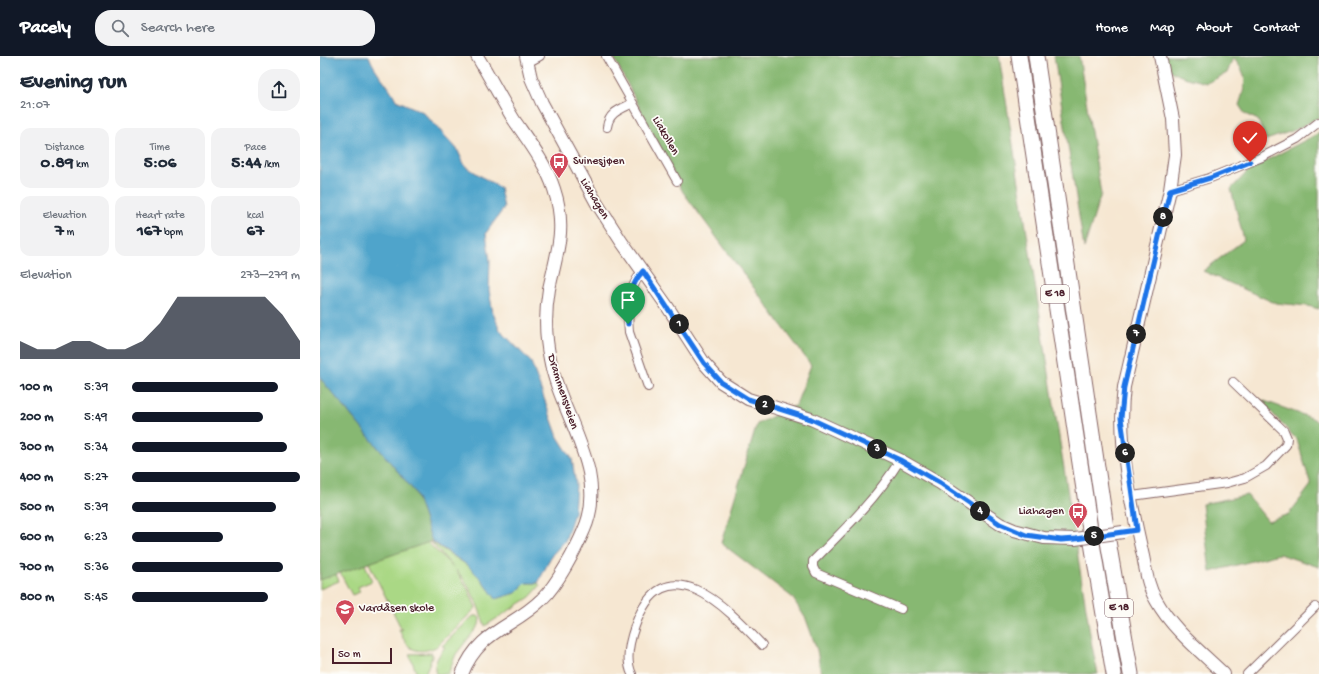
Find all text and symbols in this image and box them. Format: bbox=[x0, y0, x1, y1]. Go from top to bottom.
search box bbox=[95, 10, 375, 46]
text: Pacely bbox=[20, 17, 71, 40]
icon: search bbox=[109, 17, 131, 39]
text: Search here bbox=[141, 19, 215, 37]
text: Home bbox=[1096, 20, 1128, 37]
text: Map bbox=[1150, 20, 1174, 37]
text: About bbox=[1196, 20, 1232, 37]
text: Contact bbox=[1254, 20, 1299, 37]
button: share bbox=[258, 69, 300, 111]
text: Evening run bbox=[20, 70, 127, 96]
text: 21:07 bbox=[20, 98, 50, 113]
street label: Liakollen bbox=[648, 114, 682, 158]
pin bbox=[1233, 121, 1267, 162]
icon: check bbox=[1239, 127, 1261, 149]
text: Distance bbox=[45, 142, 84, 154]
text: Time bbox=[150, 142, 170, 154]
text: Pace bbox=[245, 142, 266, 154]
bus stop icon: Svinesjøen bbox=[548, 151, 570, 179]
text: 0.89 bbox=[41, 154, 73, 174]
text: 5:06 bbox=[144, 154, 176, 174]
text: 5:44 bbox=[231, 154, 262, 174]
place label: Svinesjøen bbox=[573, 155, 625, 169]
text: km bbox=[73, 159, 89, 171]
text: /km bbox=[262, 159, 280, 171]
street label: Liahagen bbox=[576, 176, 612, 222]
pin: 8 bbox=[1153, 207, 1173, 227]
text: Elevation bbox=[43, 210, 87, 222]
text: Heart rate bbox=[135, 210, 185, 222]
text: kcal bbox=[247, 210, 264, 222]
text: 8 bbox=[1160, 211, 1166, 223]
text: 7 bbox=[55, 222, 64, 242]
text: 167 bbox=[137, 222, 161, 242]
text: 67 bbox=[247, 222, 264, 242]
text: m bbox=[64, 227, 74, 239]
text: bpm bbox=[161, 227, 183, 239]
text: Elevation bbox=[20, 268, 72, 283]
text: 273–279 m bbox=[240, 268, 300, 283]
pin bbox=[611, 283, 645, 324]
road number: E 18 bbox=[1041, 285, 1069, 303]
icon: arrive bbox=[617, 289, 639, 311]
pin: 1 bbox=[669, 314, 689, 334]
text: 1 bbox=[677, 318, 681, 330]
pin: 7 bbox=[1126, 324, 1146, 344]
text: 7 bbox=[1133, 328, 1139, 340]
street label: Drammensveien bbox=[543, 352, 581, 432]
text: 100 m bbox=[20, 380, 52, 395]
text: 5:39 bbox=[84, 380, 108, 395]
pin: 2 bbox=[755, 395, 775, 415]
text: 2 bbox=[762, 399, 768, 411]
text: 200 m bbox=[20, 410, 53, 425]
text: 5:49 bbox=[84, 410, 108, 425]
pin: 3 bbox=[867, 439, 887, 459]
text: 300 m bbox=[20, 440, 54, 455]
text: 5:34 bbox=[84, 440, 108, 455]
text: 3 bbox=[874, 443, 880, 455]
pin: 6 bbox=[1115, 443, 1135, 463]
text: 6 bbox=[1122, 447, 1128, 459]
text: 400 m bbox=[20, 470, 53, 485]
text: 5:27 bbox=[84, 470, 108, 485]
text: 500 m bbox=[20, 500, 54, 515]
text: 5:39 bbox=[84, 500, 108, 515]
pin: 4 bbox=[970, 501, 990, 521]
bus stop icon: Liahagen bbox=[1067, 501, 1089, 529]
text: 4 bbox=[977, 505, 983, 517]
place label: Liahagen bbox=[1019, 505, 1064, 519]
pin: 5 bbox=[1084, 526, 1104, 546]
text: 600 m bbox=[20, 530, 54, 545]
text: 6:23 bbox=[84, 530, 108, 545]
text: 5 bbox=[1091, 530, 1097, 542]
text: 700 m bbox=[20, 560, 54, 575]
text: 5:36 bbox=[84, 560, 108, 575]
text: 800 m bbox=[20, 590, 54, 605]
text: 5:45 bbox=[84, 590, 108, 605]
school or university icon: Vardåsen skole bbox=[334, 598, 356, 626]
road number: E 18 bbox=[1105, 599, 1133, 617]
place label: Vardåsen skole bbox=[358, 602, 435, 616]
scale bar bbox=[332, 646, 392, 665]
text: 50 m bbox=[338, 649, 360, 661]

